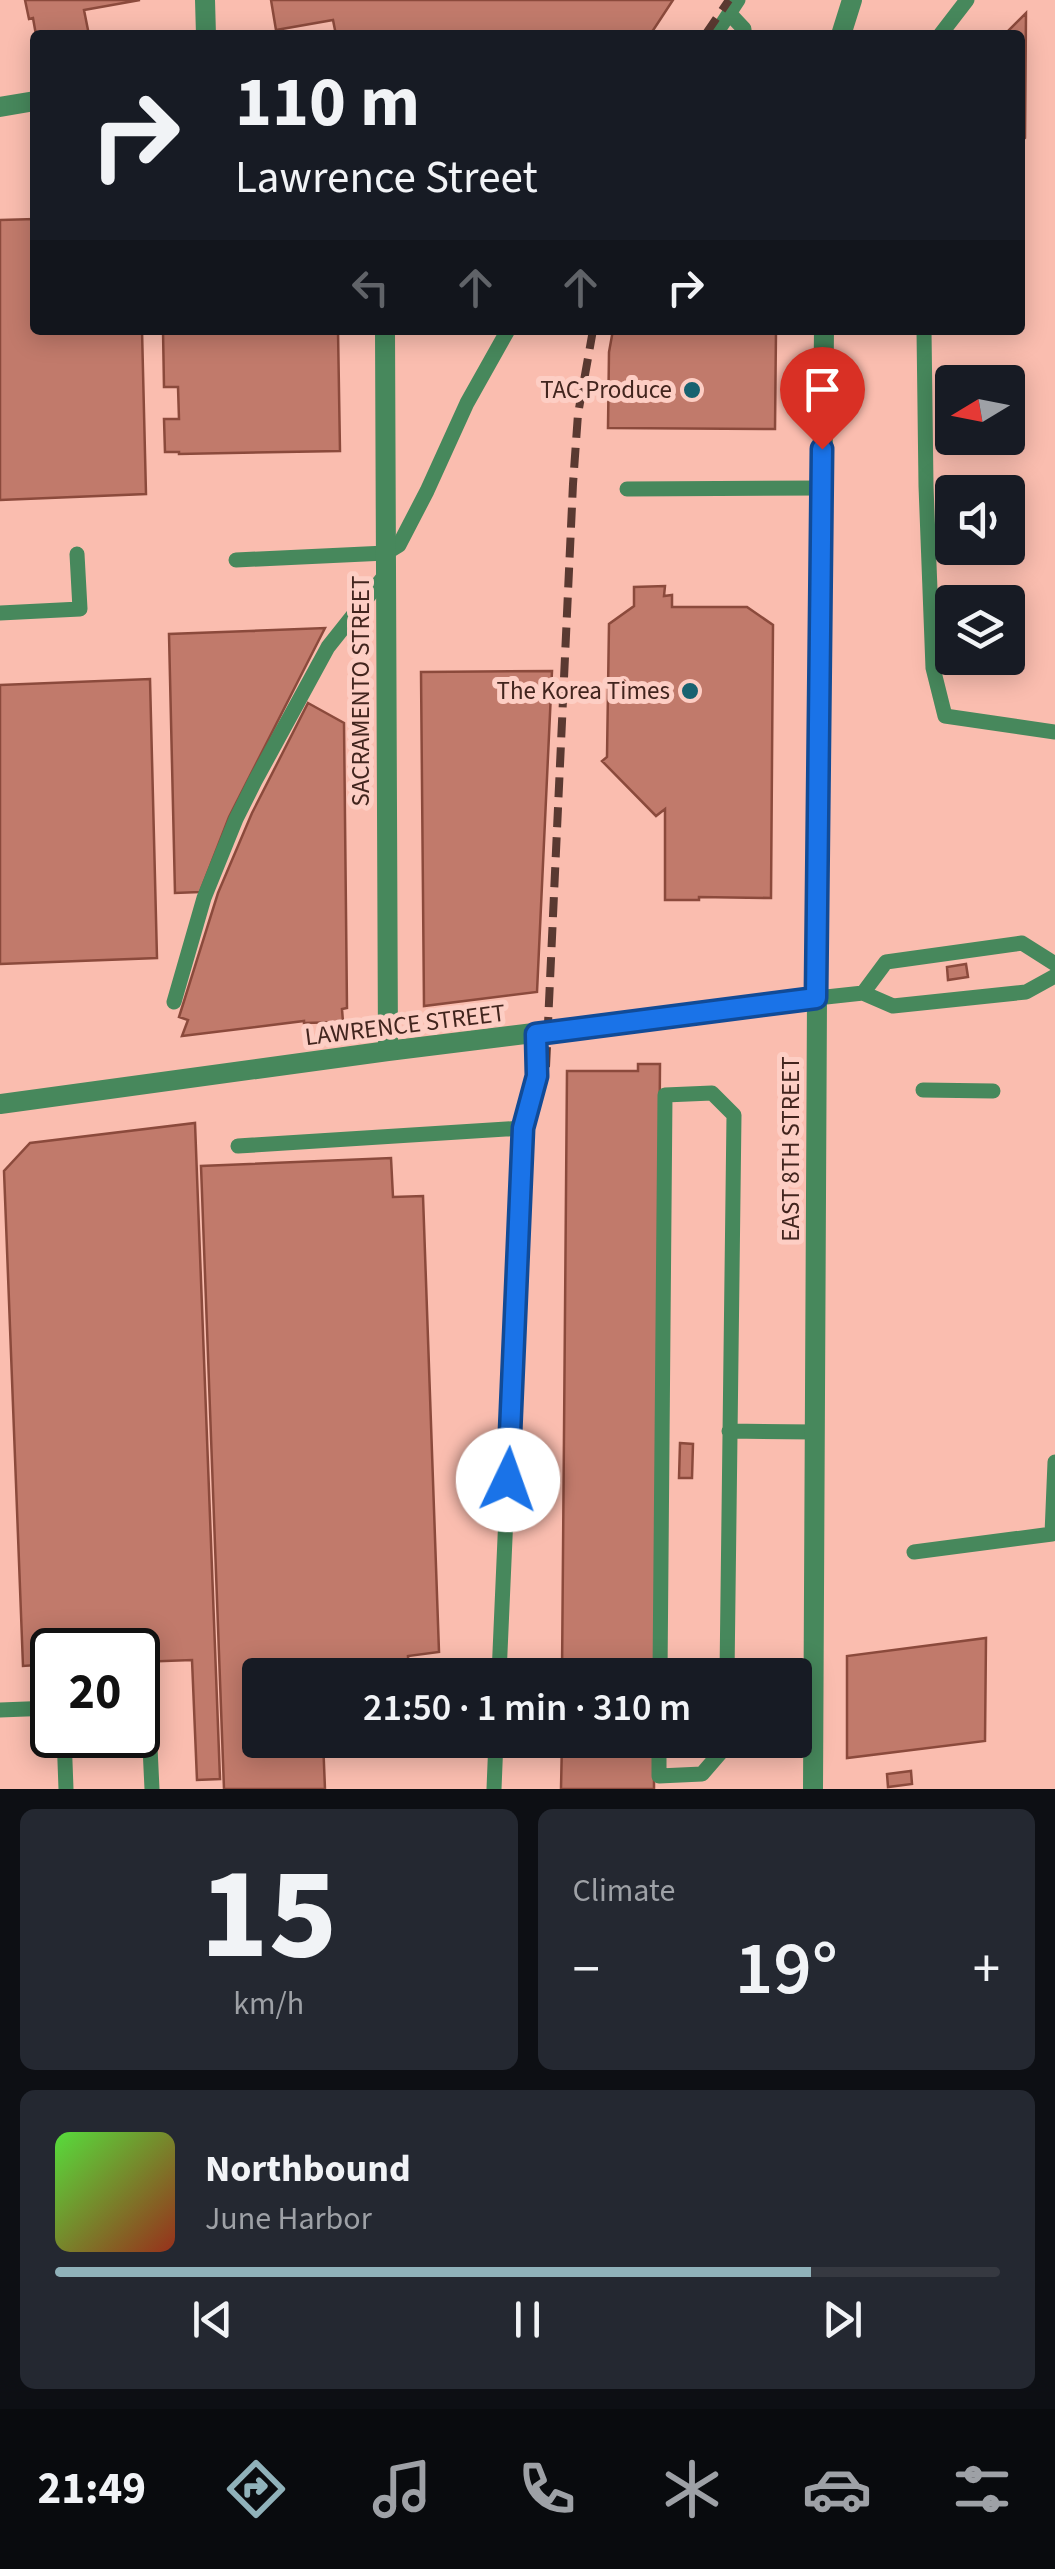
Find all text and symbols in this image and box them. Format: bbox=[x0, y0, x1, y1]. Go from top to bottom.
text: 110 m bbox=[235, 53, 420, 153]
icon: right bbox=[70, 70, 200, 200]
text: Lawrence Street bbox=[235, 146, 538, 210]
icon: left bbox=[343, 260, 398, 315]
icon: ahead bbox=[448, 260, 503, 315]
icon: ahead bbox=[553, 260, 608, 315]
icon: right bbox=[658, 260, 713, 315]
pin bbox=[780, 347, 865, 450]
icon: arrive bbox=[795, 362, 850, 417]
north arrow bbox=[935, 365, 1025, 455]
map controls bbox=[935, 365, 1025, 675]
place label: TAC Produce bbox=[540, 372, 672, 408]
marker: TAC Produce bbox=[681, 379, 703, 401]
button: sound bbox=[935, 475, 1025, 565]
street label: SACRAMENTO STREET bbox=[343, 576, 379, 806]
button: layers bbox=[935, 585, 1025, 675]
place label: The Korea Times bbox=[497, 673, 670, 709]
marker: The Korea Times bbox=[679, 680, 701, 702]
street label: LAWRENCE STREET bbox=[303, 995, 507, 1055]
street label: EAST 8TH STREET bbox=[773, 1056, 809, 1242]
position arrow bbox=[456, 1428, 560, 1532]
speed limit sign: 20 bbox=[30, 1628, 160, 1758]
text: 21:50 · 1 min · 310 m bbox=[363, 1681, 691, 1735]
text: 15 bbox=[200, 1823, 337, 2008]
text: Climate bbox=[573, 1868, 675, 1914]
text: 19° bbox=[735, 1916, 838, 2023]
text: − bbox=[573, 1931, 600, 2009]
text: + bbox=[973, 1931, 1000, 2009]
text: km/h bbox=[233, 1981, 304, 2027]
text: Northbound bbox=[205, 2142, 411, 2196]
text: June Harbor bbox=[205, 2196, 372, 2242]
icon: previous bbox=[185, 2292, 240, 2347]
icon: pause bbox=[500, 2292, 555, 2347]
icon: next bbox=[815, 2292, 870, 2347]
icon: directions bbox=[221, 2454, 291, 2524]
icon: music bbox=[367, 2454, 437, 2524]
icon: phone bbox=[512, 2454, 582, 2524]
icon: climate bbox=[657, 2454, 727, 2524]
icon: car bbox=[802, 2454, 872, 2524]
icon: filters bbox=[947, 2454, 1017, 2524]
text: 21:49 bbox=[38, 2457, 146, 2521]

